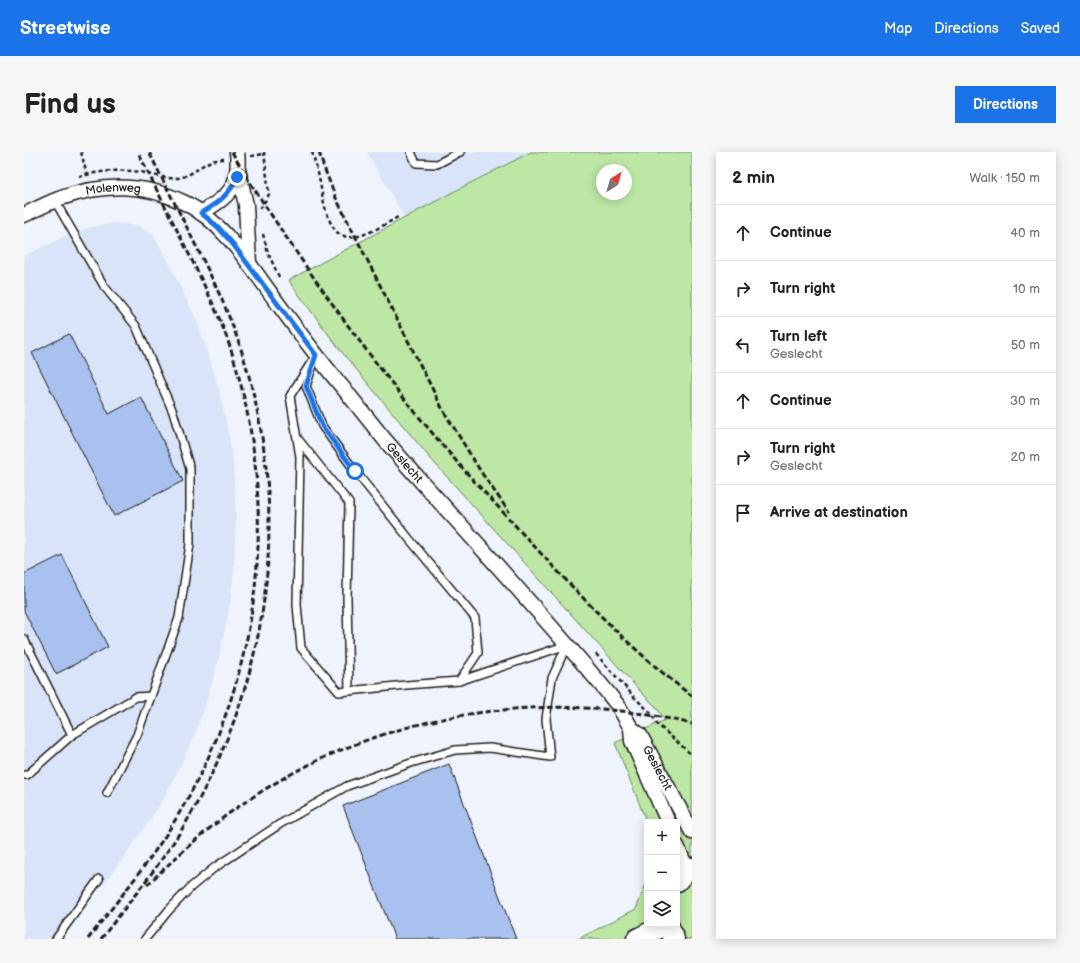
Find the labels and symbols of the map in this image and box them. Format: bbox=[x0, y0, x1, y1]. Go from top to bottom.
north arrow bbox=[596, 164, 632, 200]
route end bbox=[228, 168, 246, 186]
street label: Molenweg bbox=[84, 180, 142, 199]
street label: Geslecht bbox=[383, 440, 426, 486]
route start bbox=[346, 462, 364, 480]
street label: Geslecht bbox=[639, 743, 675, 793]

